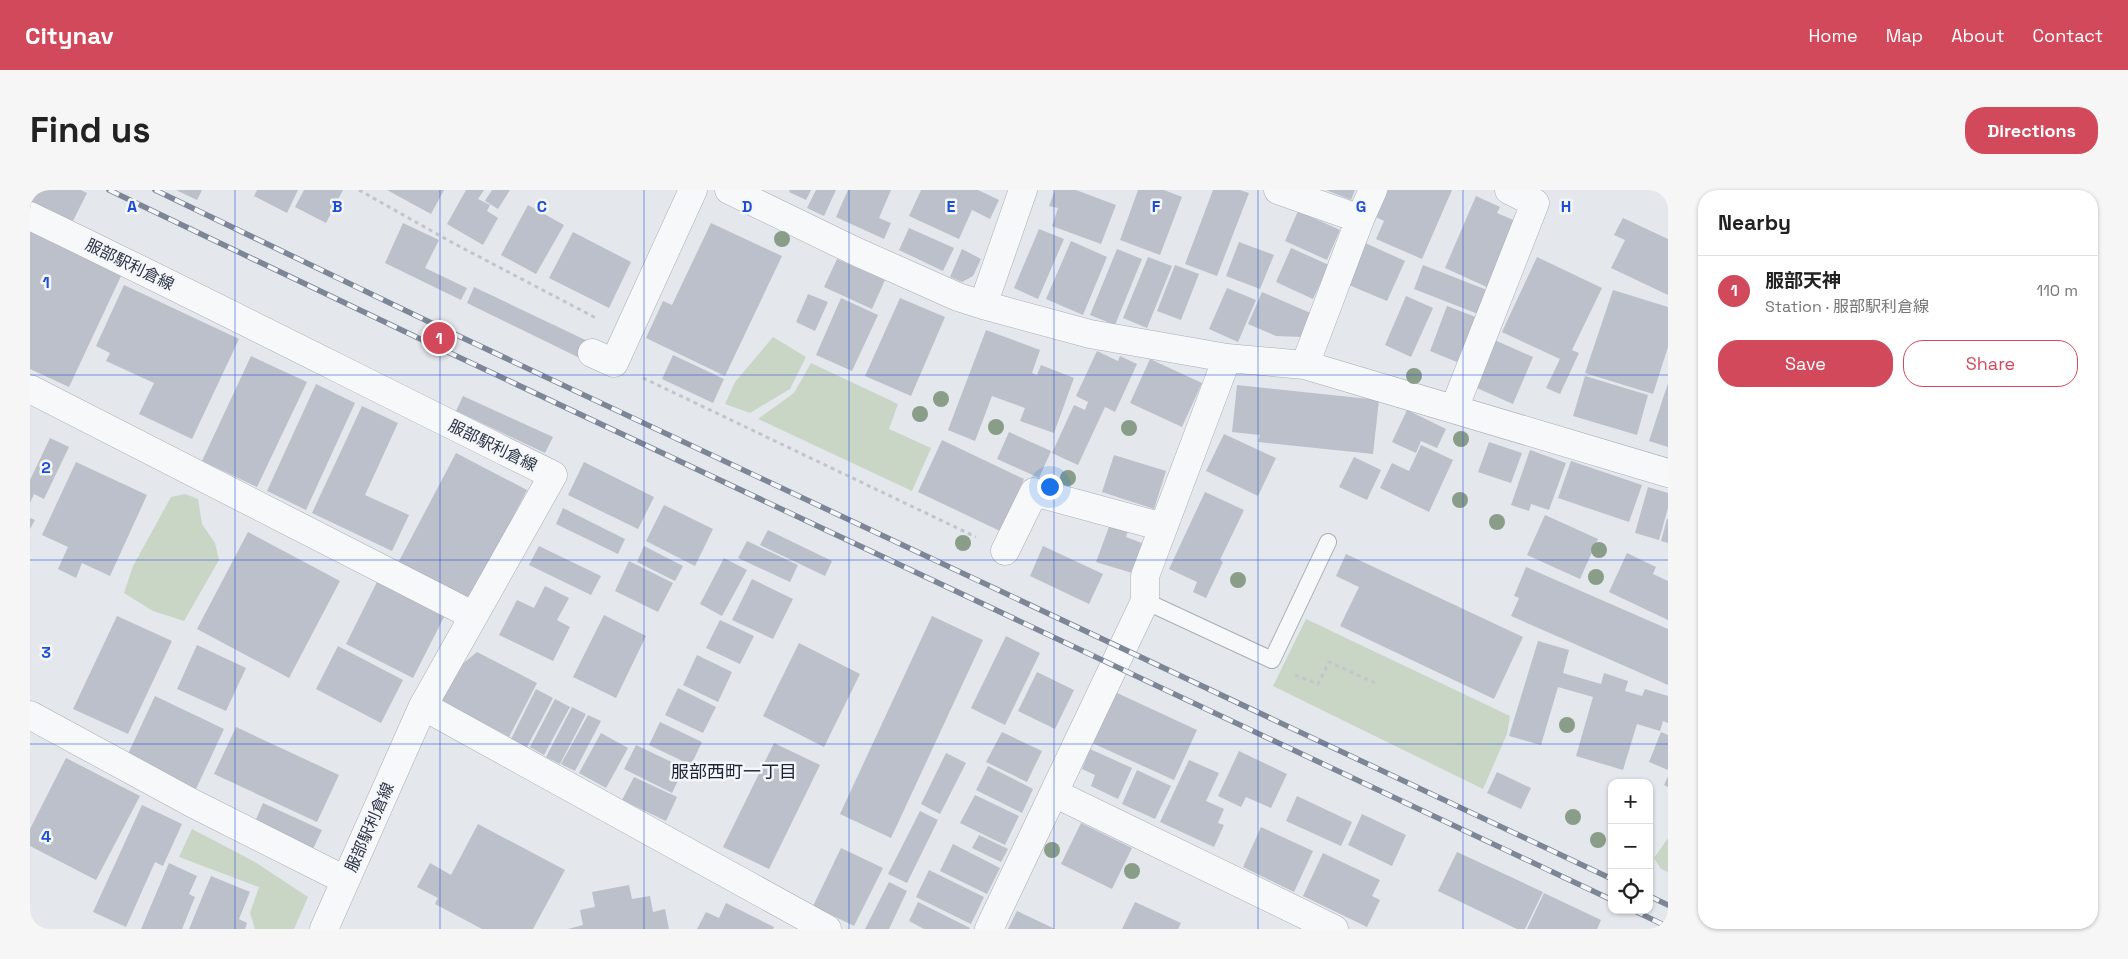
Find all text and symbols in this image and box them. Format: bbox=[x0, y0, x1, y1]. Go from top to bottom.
text: Citynav bbox=[25, 20, 114, 51]
text: Home bbox=[1809, 24, 1858, 47]
text: Map bbox=[1886, 24, 1923, 47]
text: About bbox=[1951, 24, 2005, 47]
text: Contact bbox=[2033, 24, 2103, 47]
button: Directions bbox=[1965, 107, 2098, 154]
text: Find us bbox=[30, 108, 151, 152]
text: A bbox=[127, 196, 137, 217]
text: B bbox=[332, 196, 342, 217]
text: C bbox=[537, 196, 547, 217]
text: D bbox=[742, 196, 752, 217]
text: E bbox=[947, 196, 956, 217]
text: F bbox=[1152, 196, 1161, 217]
text: G bbox=[1356, 196, 1366, 217]
text: H bbox=[1561, 196, 1571, 217]
text: Nearby bbox=[1718, 209, 1791, 236]
street label: 服部駅利倉線 bbox=[82, 234, 178, 295]
text: 服部天神 bbox=[1765, 268, 1841, 293]
text: 1 bbox=[42, 272, 50, 293]
text: 1 bbox=[1730, 280, 1738, 301]
text: 110 m bbox=[2036, 280, 2078, 301]
text: Station · 服部駅利倉線 bbox=[1765, 296, 1929, 317]
pin: 1 bbox=[423, 319, 455, 357]
button: Save bbox=[1718, 340, 1893, 387]
button: Share bbox=[1903, 340, 2078, 387]
street label: 服部駅利倉線 bbox=[445, 415, 541, 476]
text: 2 bbox=[41, 457, 51, 478]
your location bbox=[1037, 474, 1063, 500]
text: 3 bbox=[41, 642, 51, 663]
district label: 服部西町一丁目 bbox=[671, 760, 797, 783]
street label: 服部駅利倉線 bbox=[340, 779, 399, 875]
map controls bbox=[1608, 779, 1653, 914]
button: + bbox=[1608, 779, 1653, 824]
button: − bbox=[1608, 824, 1653, 869]
text: 4 bbox=[41, 826, 51, 847]
button: locate bbox=[1608, 869, 1653, 914]

